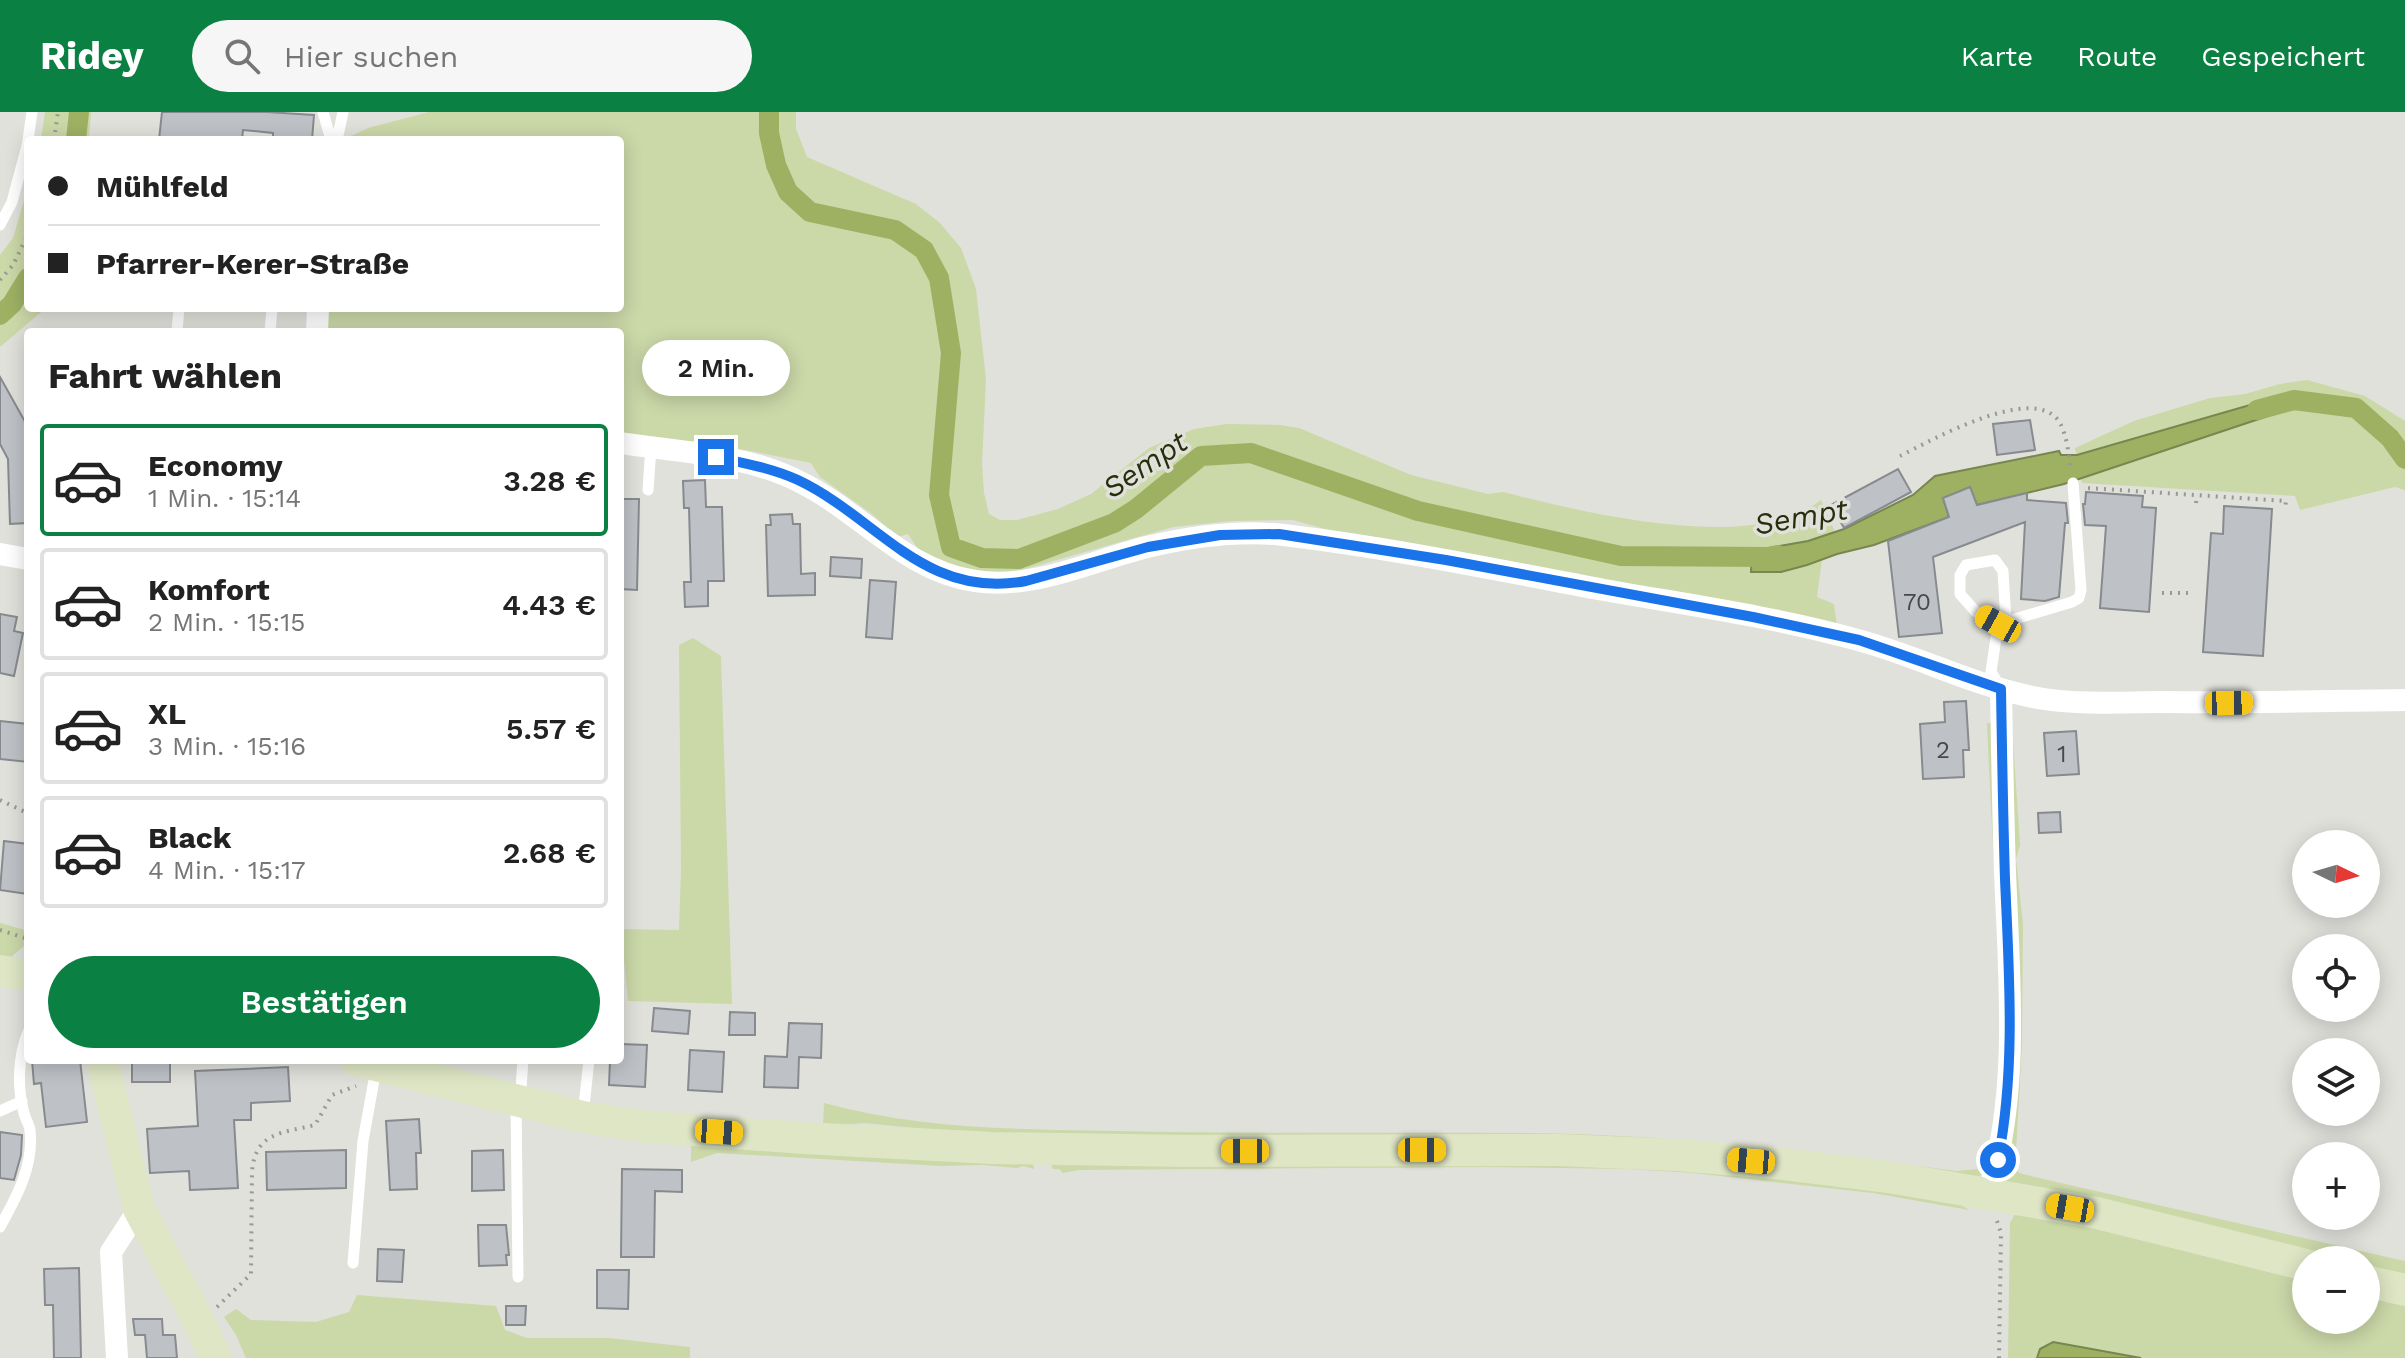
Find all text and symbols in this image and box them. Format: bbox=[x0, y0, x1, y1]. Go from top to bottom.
search box bbox=[192, 20, 752, 92]
text: Ridey bbox=[40, 34, 144, 78]
icon: search bbox=[220, 34, 264, 78]
text: Hier suchen bbox=[284, 39, 458, 74]
text: Karte bbox=[1961, 40, 2033, 73]
text: Route bbox=[2077, 40, 2157, 73]
text: Gespeichert bbox=[2201, 40, 2365, 73]
text: Mühlfeld bbox=[96, 169, 228, 204]
text: Pfarrer-Kerer-Straße bbox=[96, 246, 409, 281]
callout: 2 Min. bbox=[642, 341, 790, 397]
text: 2 Min. bbox=[677, 353, 755, 383]
text: Fahrt wählen bbox=[48, 355, 282, 397]
water label: Sempt bbox=[1096, 423, 1194, 505]
route end bbox=[698, 439, 734, 475]
icon: car bbox=[52, 444, 124, 516]
text: Economy bbox=[148, 448, 283, 483]
text: 3.28 € bbox=[503, 463, 596, 498]
text: 1 Min. · 15:14 bbox=[148, 483, 301, 513]
water label: Sempt bbox=[1751, 491, 1851, 542]
icon: car bbox=[52, 568, 124, 640]
text: Komfort bbox=[148, 572, 270, 607]
text: 4.43 € bbox=[502, 587, 596, 622]
house number: 70 bbox=[1903, 588, 1931, 616]
car bbox=[1971, 602, 2025, 646]
text: 2 Min. · 15:15 bbox=[148, 607, 305, 637]
car bbox=[2205, 691, 2253, 715]
icon: car bbox=[52, 692, 124, 764]
text: XL bbox=[148, 696, 186, 731]
text: 5.57 € bbox=[506, 711, 596, 746]
text: 3 Min. · 15:16 bbox=[148, 731, 306, 761]
house number: 2 bbox=[1936, 736, 1950, 764]
house number: 1 bbox=[2057, 740, 2067, 768]
icon: car bbox=[52, 816, 124, 888]
text: Black bbox=[148, 820, 232, 855]
north arrow bbox=[2292, 830, 2380, 918]
map controls bbox=[2292, 830, 2380, 1334]
text: 2.68 € bbox=[503, 835, 596, 870]
text: 4 Min. · 15:17 bbox=[148, 855, 306, 885]
button: locate bbox=[2292, 934, 2380, 1022]
button: Bestätigen bbox=[48, 956, 600, 1048]
button: layers bbox=[2292, 1038, 2380, 1126]
car bbox=[694, 1118, 744, 1146]
car bbox=[1398, 1138, 1446, 1162]
car bbox=[1221, 1139, 1269, 1163]
route start bbox=[1980, 1142, 2016, 1178]
button: + bbox=[2292, 1142, 2380, 1230]
car bbox=[1726, 1147, 1776, 1175]
car bbox=[2044, 1192, 2096, 1224]
button: − bbox=[2292, 1246, 2380, 1334]

